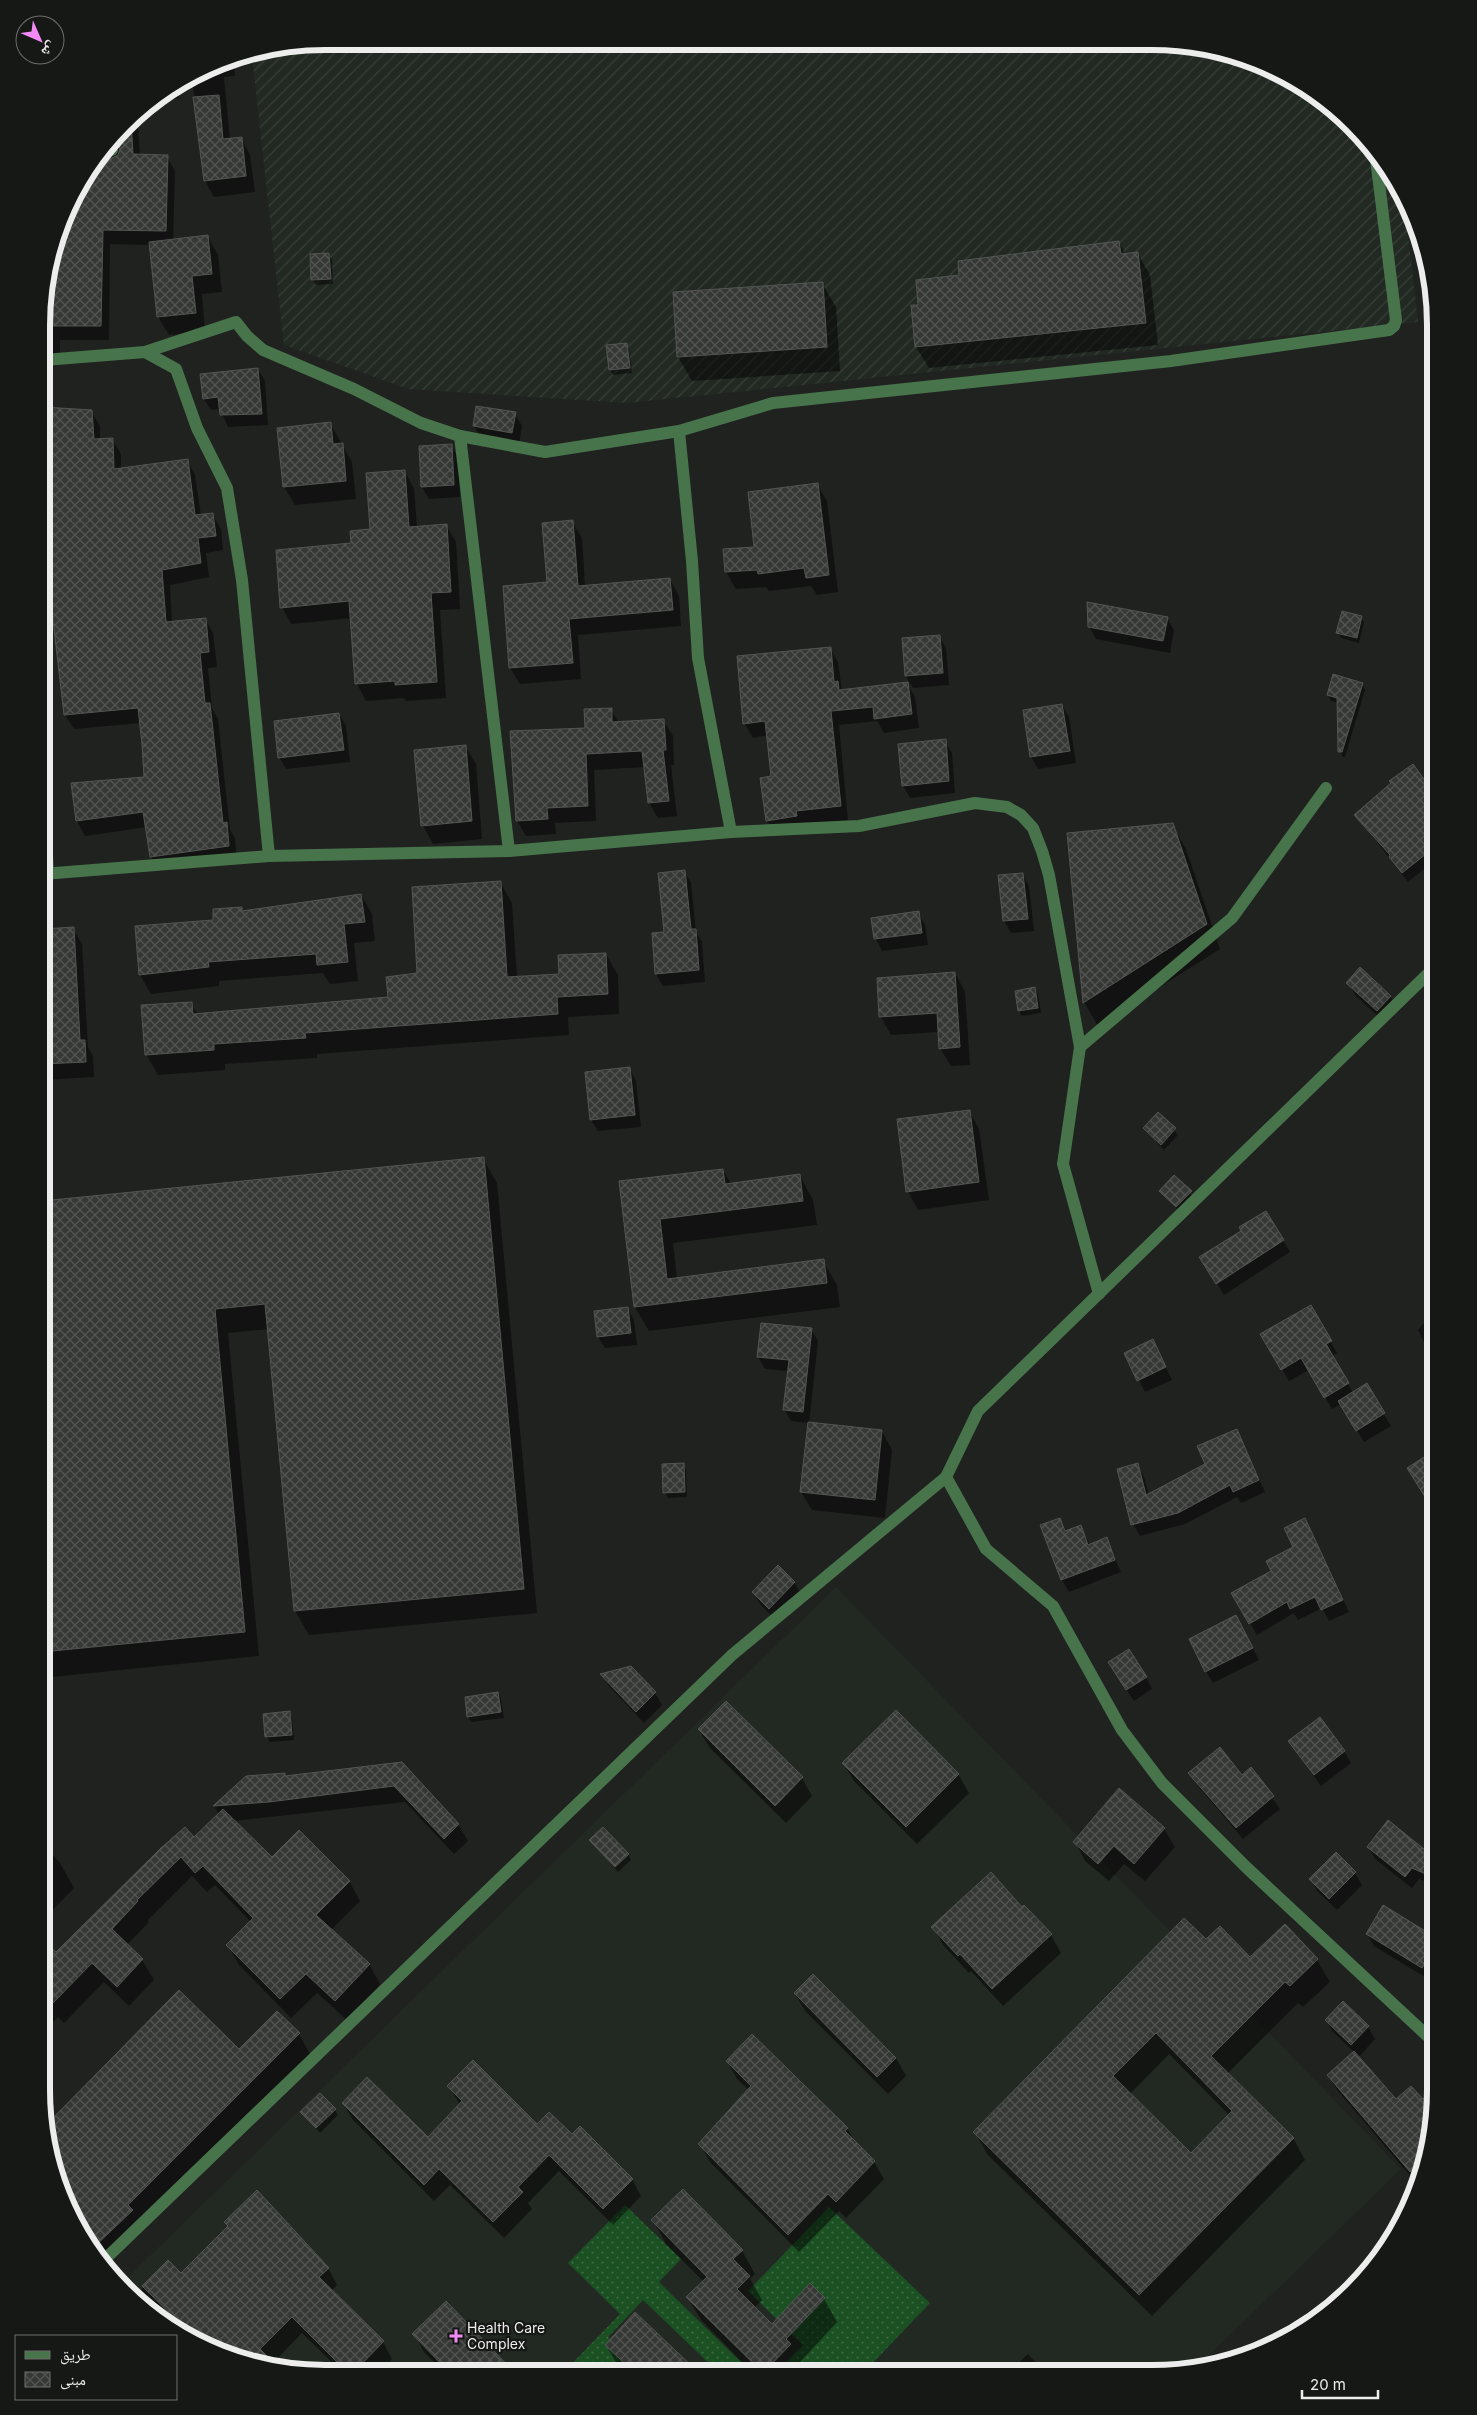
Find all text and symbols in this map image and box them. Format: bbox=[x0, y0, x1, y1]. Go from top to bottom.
north arrow bbox=[15, 15, 65, 65]
text: ش bbox=[37, 38, 61, 61]
place label: Health Care Complex bbox=[467, 2319, 545, 2352]
marker: Health Care Complex bbox=[449, 2329, 463, 2343]
legend bbox=[15, 2335, 178, 2400]
text: طريق bbox=[60, 2345, 91, 2365]
scale bar bbox=[1302, 2368, 1378, 2400]
text: مبنى bbox=[60, 2370, 86, 2390]
text: 20 m bbox=[1310, 2375, 1346, 2394]

